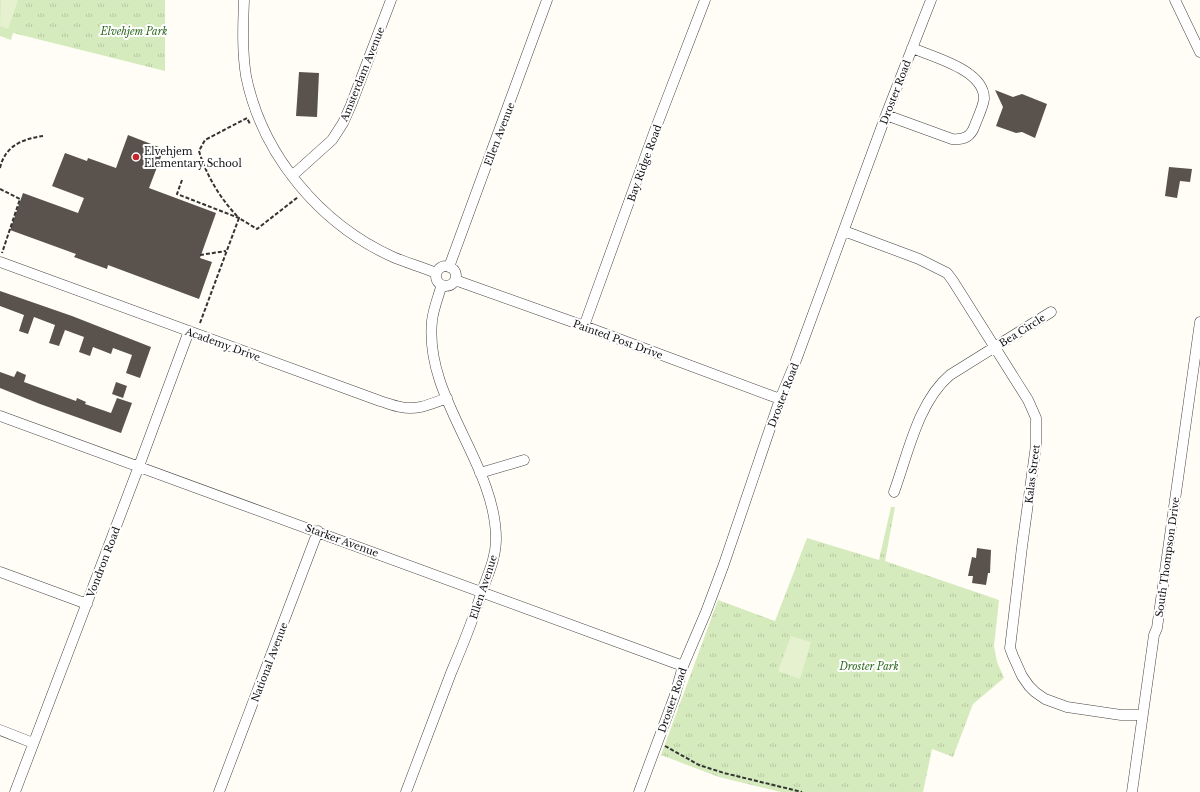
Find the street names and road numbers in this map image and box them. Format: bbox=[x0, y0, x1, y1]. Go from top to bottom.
street label: Amsterdam Avenue bbox=[337, 25, 387, 124]
street label: Droster Road bbox=[877, 58, 914, 126]
street label: Ellen Avenue bbox=[481, 100, 518, 168]
street label: Bay Ridge Road bbox=[624, 123, 665, 204]
street label: Bea Circle bbox=[997, 311, 1048, 350]
street label: Painted Post Drive bbox=[571, 317, 665, 362]
street label: Academy Drive bbox=[183, 325, 262, 364]
street label: Droster Road bbox=[765, 361, 802, 429]
street label: Kalas Street bbox=[1022, 443, 1043, 504]
street label: South Thompson Drive bbox=[1153, 496, 1182, 618]
street label: Starker Avenue bbox=[303, 521, 381, 560]
street label: Vondron Road bbox=[84, 525, 123, 600]
street label: Ellen Avenue bbox=[467, 553, 500, 621]
street label: National Avenue bbox=[248, 620, 291, 704]
street label: Droster Road bbox=[655, 666, 690, 734]

